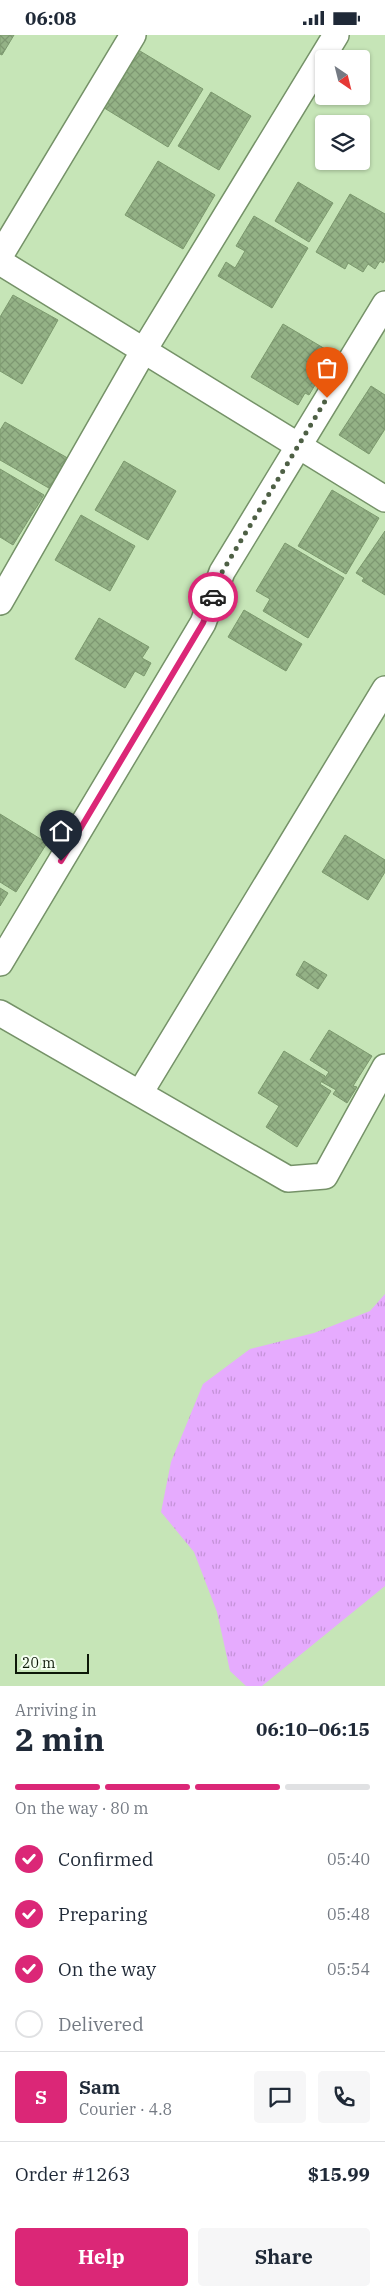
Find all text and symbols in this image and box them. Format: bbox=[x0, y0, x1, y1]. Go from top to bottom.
text: 06:08 bbox=[25, 6, 76, 30]
north arrow bbox=[315, 50, 370, 105]
map controls bbox=[315, 50, 370, 170]
button: layers bbox=[315, 115, 370, 170]
pin bbox=[306, 347, 348, 398]
icon: bag bbox=[313, 354, 341, 382]
courier bbox=[188, 572, 238, 622]
icon: car bbox=[199, 583, 227, 611]
pin bbox=[40, 810, 82, 861]
icon: home bbox=[47, 817, 75, 845]
scale bar bbox=[15, 1651, 89, 1674]
text: 20 m bbox=[22, 1654, 55, 1672]
text: Arriving in bbox=[15, 1700, 97, 1720]
text: 06:10–06:15 bbox=[256, 1717, 370, 1741]
text: 2 min bbox=[15, 1718, 105, 1760]
text: On the way · 80 m bbox=[15, 1798, 149, 1818]
icon: check bbox=[15, 1845, 43, 1873]
text: Confirmed bbox=[58, 1847, 153, 1871]
text: 05:40 bbox=[327, 1849, 370, 1869]
icon: check bbox=[15, 1900, 43, 1928]
text: Preparing bbox=[58, 1902, 147, 1926]
text: 05:48 bbox=[327, 1904, 370, 1924]
icon: check bbox=[15, 1955, 43, 1983]
text: On the way bbox=[58, 1957, 156, 1981]
text: 05:54 bbox=[327, 1959, 370, 1979]
text: Delivered bbox=[58, 2012, 144, 2036]
button: chat bbox=[254, 2071, 306, 2123]
button: phone bbox=[318, 2071, 370, 2123]
text: Sam bbox=[79, 2075, 120, 2099]
text: S bbox=[35, 2085, 47, 2109]
text: Courier · 4.8 bbox=[79, 2099, 172, 2119]
text: Order #1263 bbox=[15, 2162, 130, 2186]
text: $15.99 bbox=[308, 2162, 370, 2186]
button: Help bbox=[15, 2228, 188, 2286]
button: Share bbox=[198, 2228, 370, 2286]

